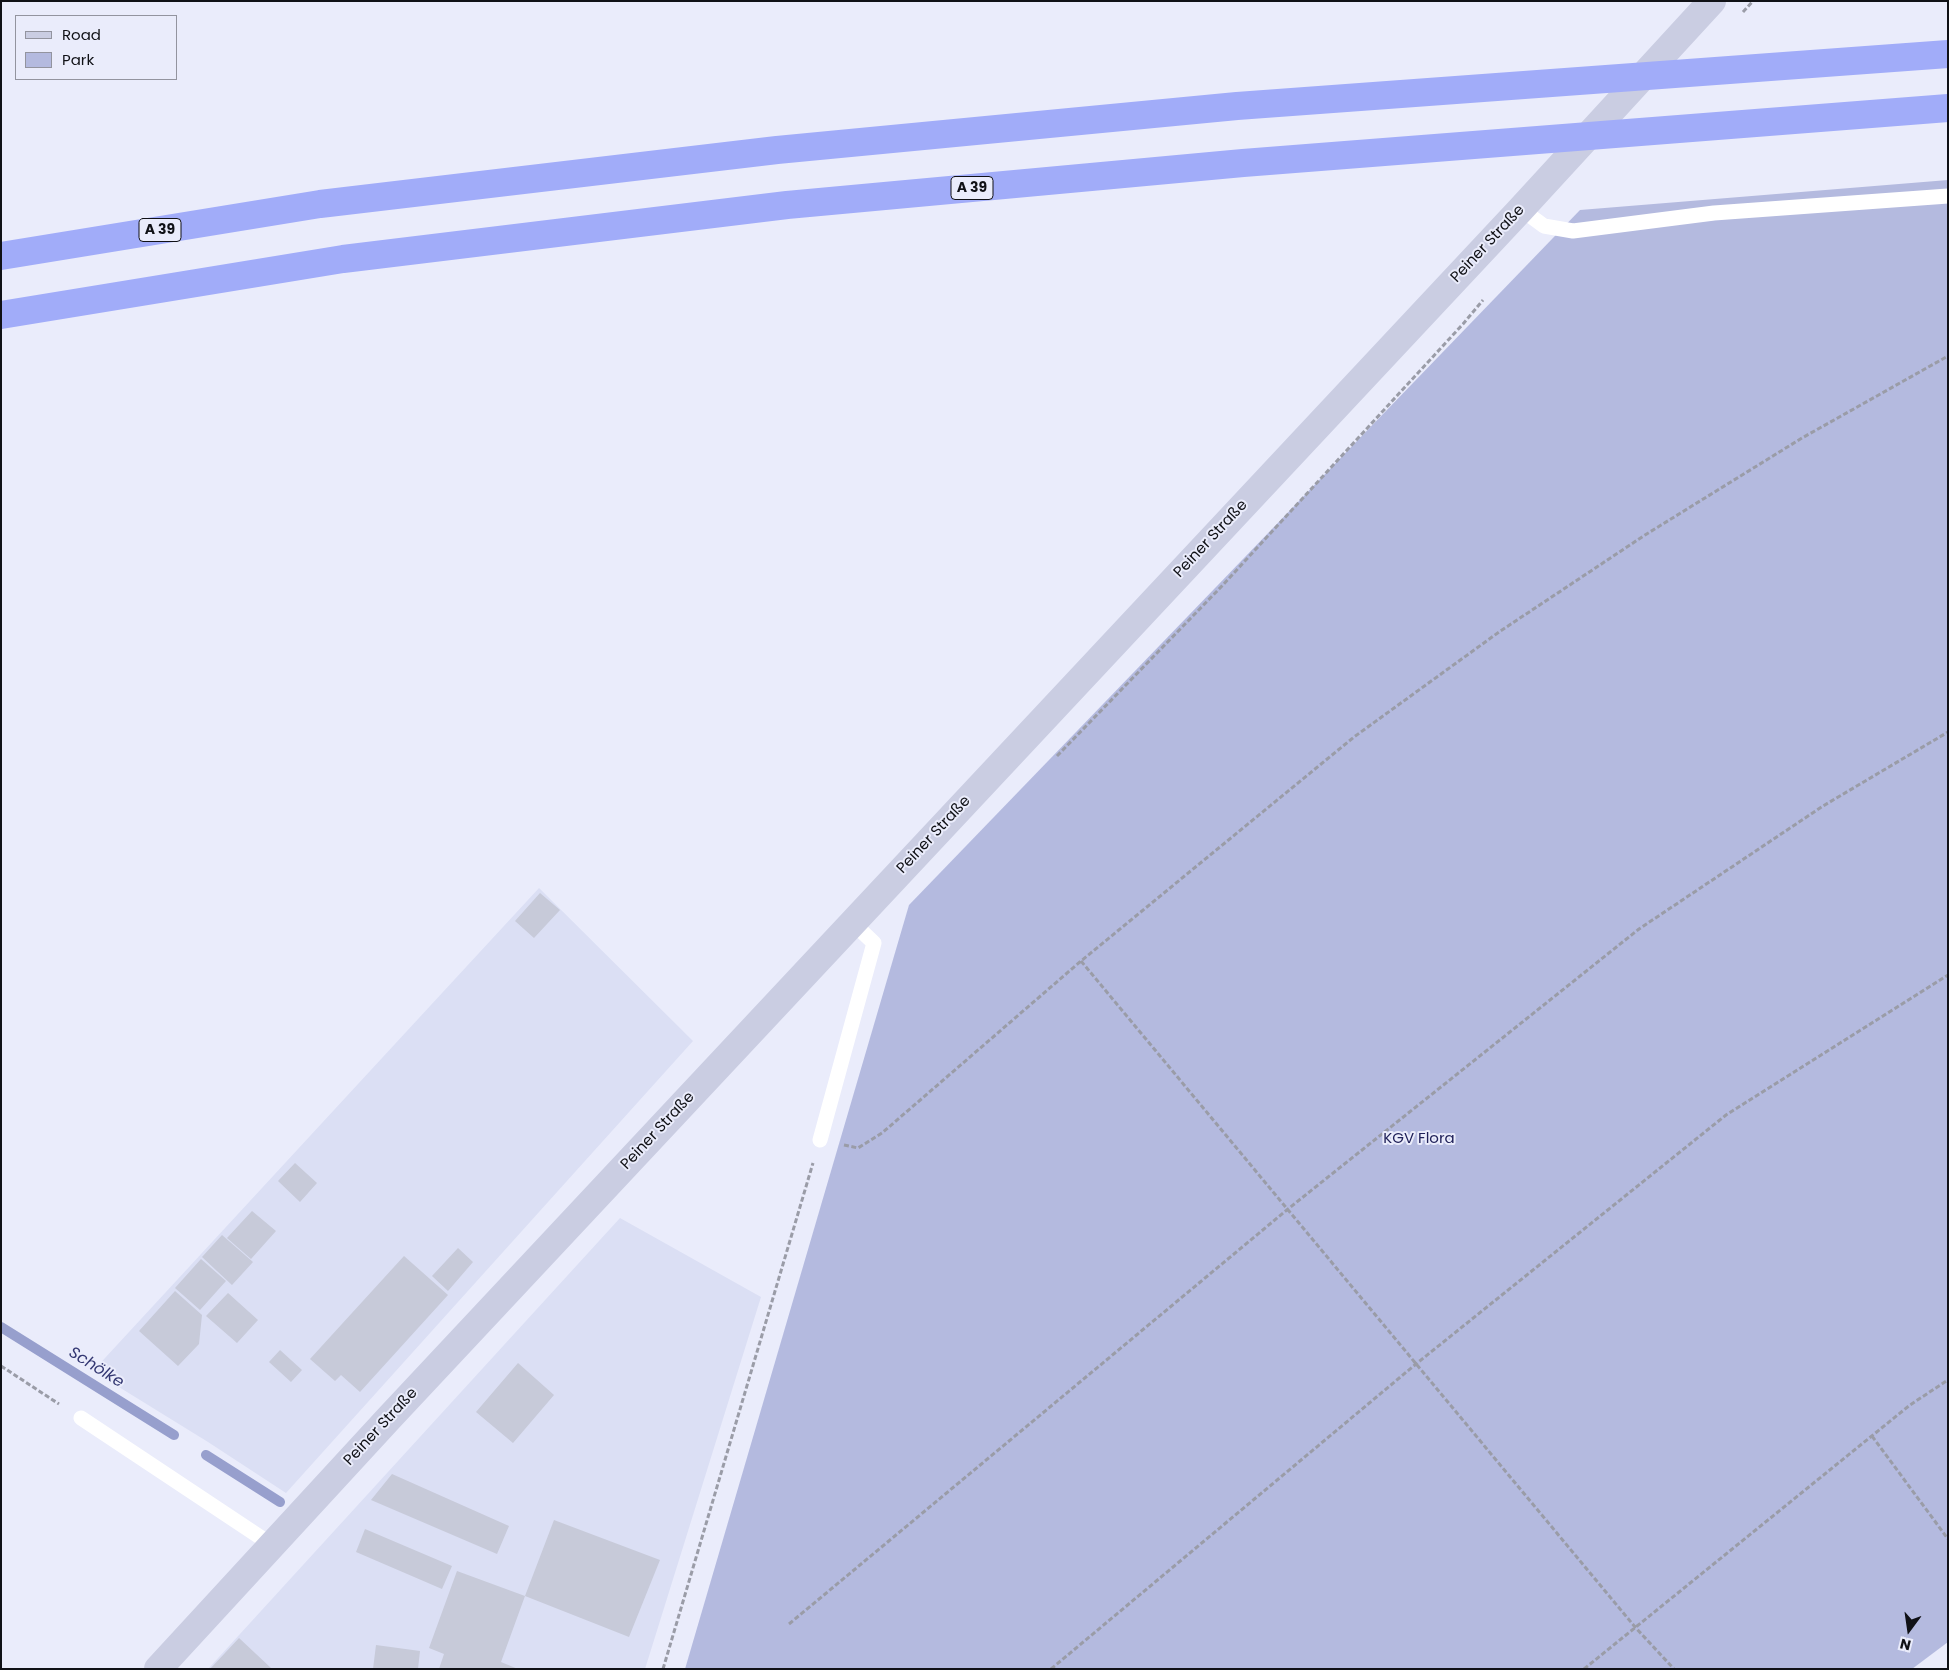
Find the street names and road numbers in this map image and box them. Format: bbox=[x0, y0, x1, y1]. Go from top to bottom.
road number: A 39 bbox=[951, 177, 993, 200]
street label: Peiner Straße bbox=[1447, 201, 1529, 287]
road number: A 39 bbox=[139, 218, 181, 242]
street label: Peiner Straße bbox=[1170, 496, 1252, 582]
street label: Peiner Straße bbox=[893, 792, 975, 878]
street label: Peiner Straße bbox=[617, 1088, 699, 1174]
street label: Peiner Straße bbox=[340, 1384, 422, 1470]

